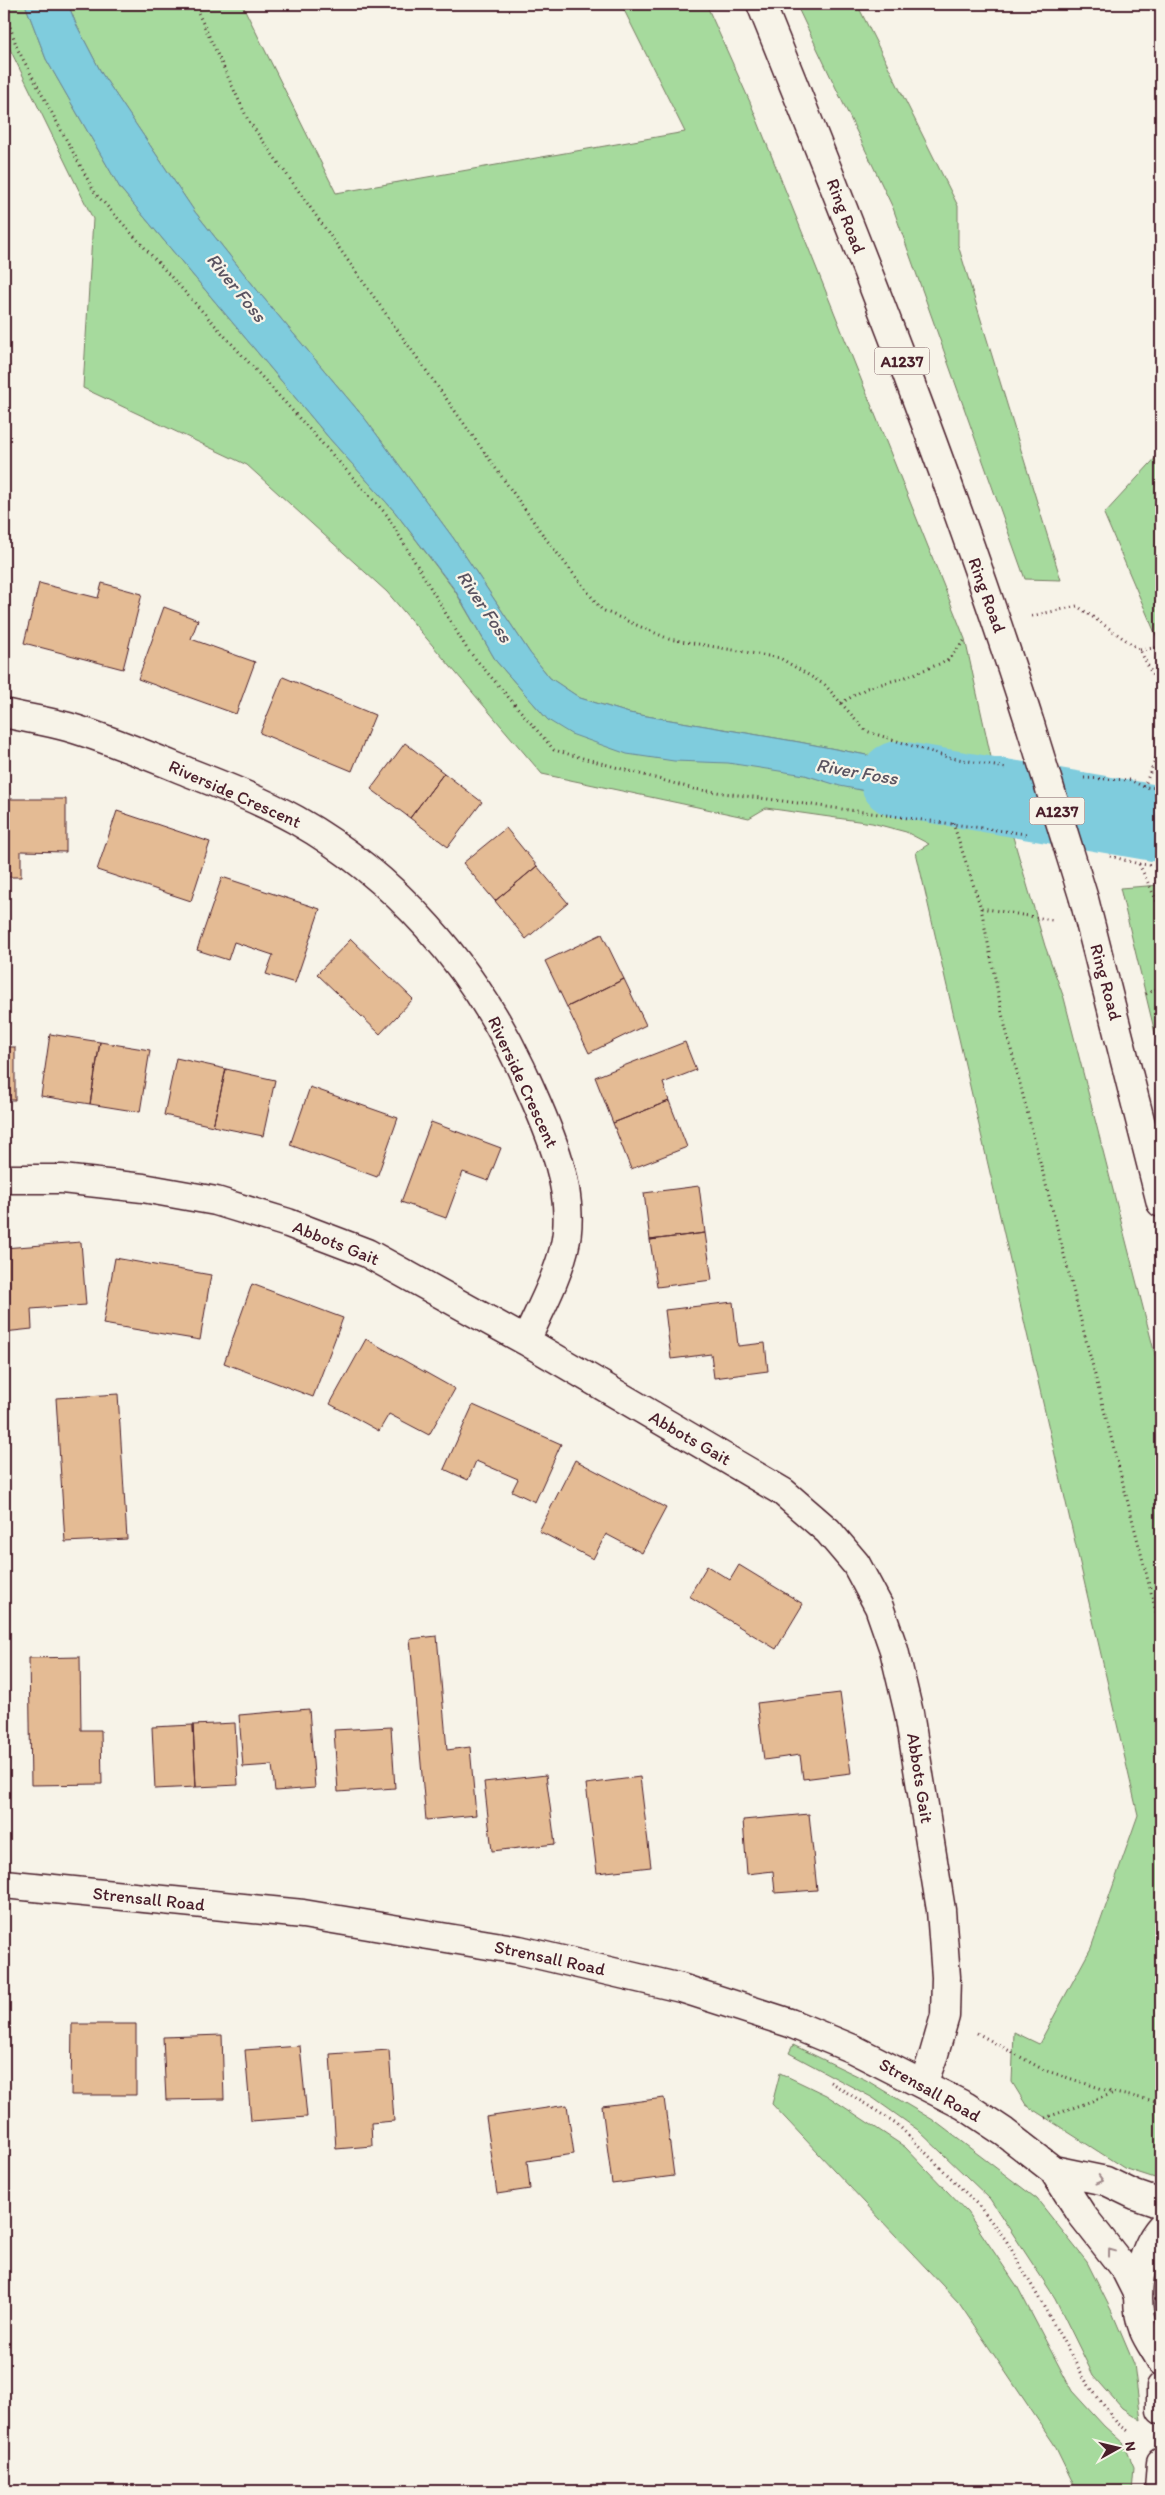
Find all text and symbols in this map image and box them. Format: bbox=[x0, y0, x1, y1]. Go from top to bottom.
street label: Ring Road bbox=[822, 176, 870, 257]
water label: River Foss bbox=[202, 248, 272, 328]
road number: A1237 bbox=[874, 348, 930, 374]
street label: Ring Road bbox=[963, 554, 1011, 636]
water label: River Foss bbox=[452, 566, 518, 648]
water label: River Foss bbox=[814, 753, 901, 790]
street label: Riverside Crescent bbox=[165, 755, 305, 833]
road number: A1237 bbox=[1030, 798, 1084, 824]
street label: Ring Road bbox=[1085, 941, 1127, 1023]
street label: Riverside Crescent bbox=[483, 1013, 563, 1152]
street label: Abbots Gait bbox=[290, 1216, 382, 1270]
street label: Abbots Gait bbox=[645, 1406, 735, 1470]
street label: Abbots Gait bbox=[902, 1731, 938, 1825]
street label: Strensall Road bbox=[92, 1882, 206, 1916]
street label: Strensall Road bbox=[492, 1936, 608, 1981]
street label: Strensall Road bbox=[875, 2053, 985, 2127]
one-way arrow bbox=[1096, 2174, 1105, 2185]
one-way arrow bbox=[1109, 2249, 1117, 2258]
north arrow bbox=[1092, 2422, 1142, 2472]
text: N bbox=[1121, 2440, 1139, 2452]

